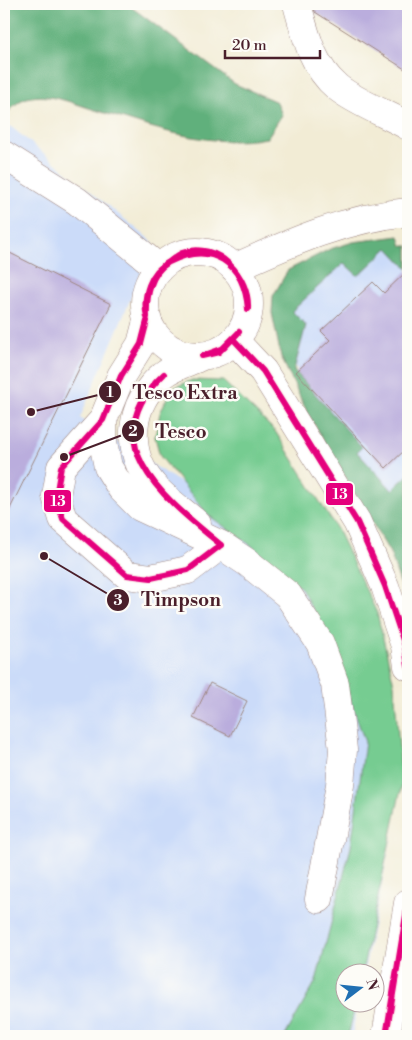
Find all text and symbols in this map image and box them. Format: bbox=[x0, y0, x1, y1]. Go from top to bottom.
scale bar bbox=[225, 28, 320, 60]
text: 20 m bbox=[232, 36, 267, 55]
callout: Tesco Extra bbox=[98, 375, 248, 409]
text: Tesco Extra bbox=[133, 381, 238, 405]
text: 1 bbox=[106, 383, 114, 402]
callout: Tesco bbox=[121, 414, 217, 448]
text: Tesco bbox=[155, 420, 207, 444]
text: 2 bbox=[128, 422, 138, 441]
line badge: 13 bbox=[325, 482, 354, 506]
text: 13 bbox=[332, 486, 348, 504]
line badge: 13 bbox=[43, 489, 72, 513]
text: 13 bbox=[50, 493, 66, 511]
callout: Timpson bbox=[106, 583, 231, 617]
text: Timpson bbox=[141, 588, 221, 612]
text: 3 bbox=[113, 591, 123, 610]
north arrow bbox=[334, 962, 384, 1012]
text: N bbox=[361, 977, 382, 992]

